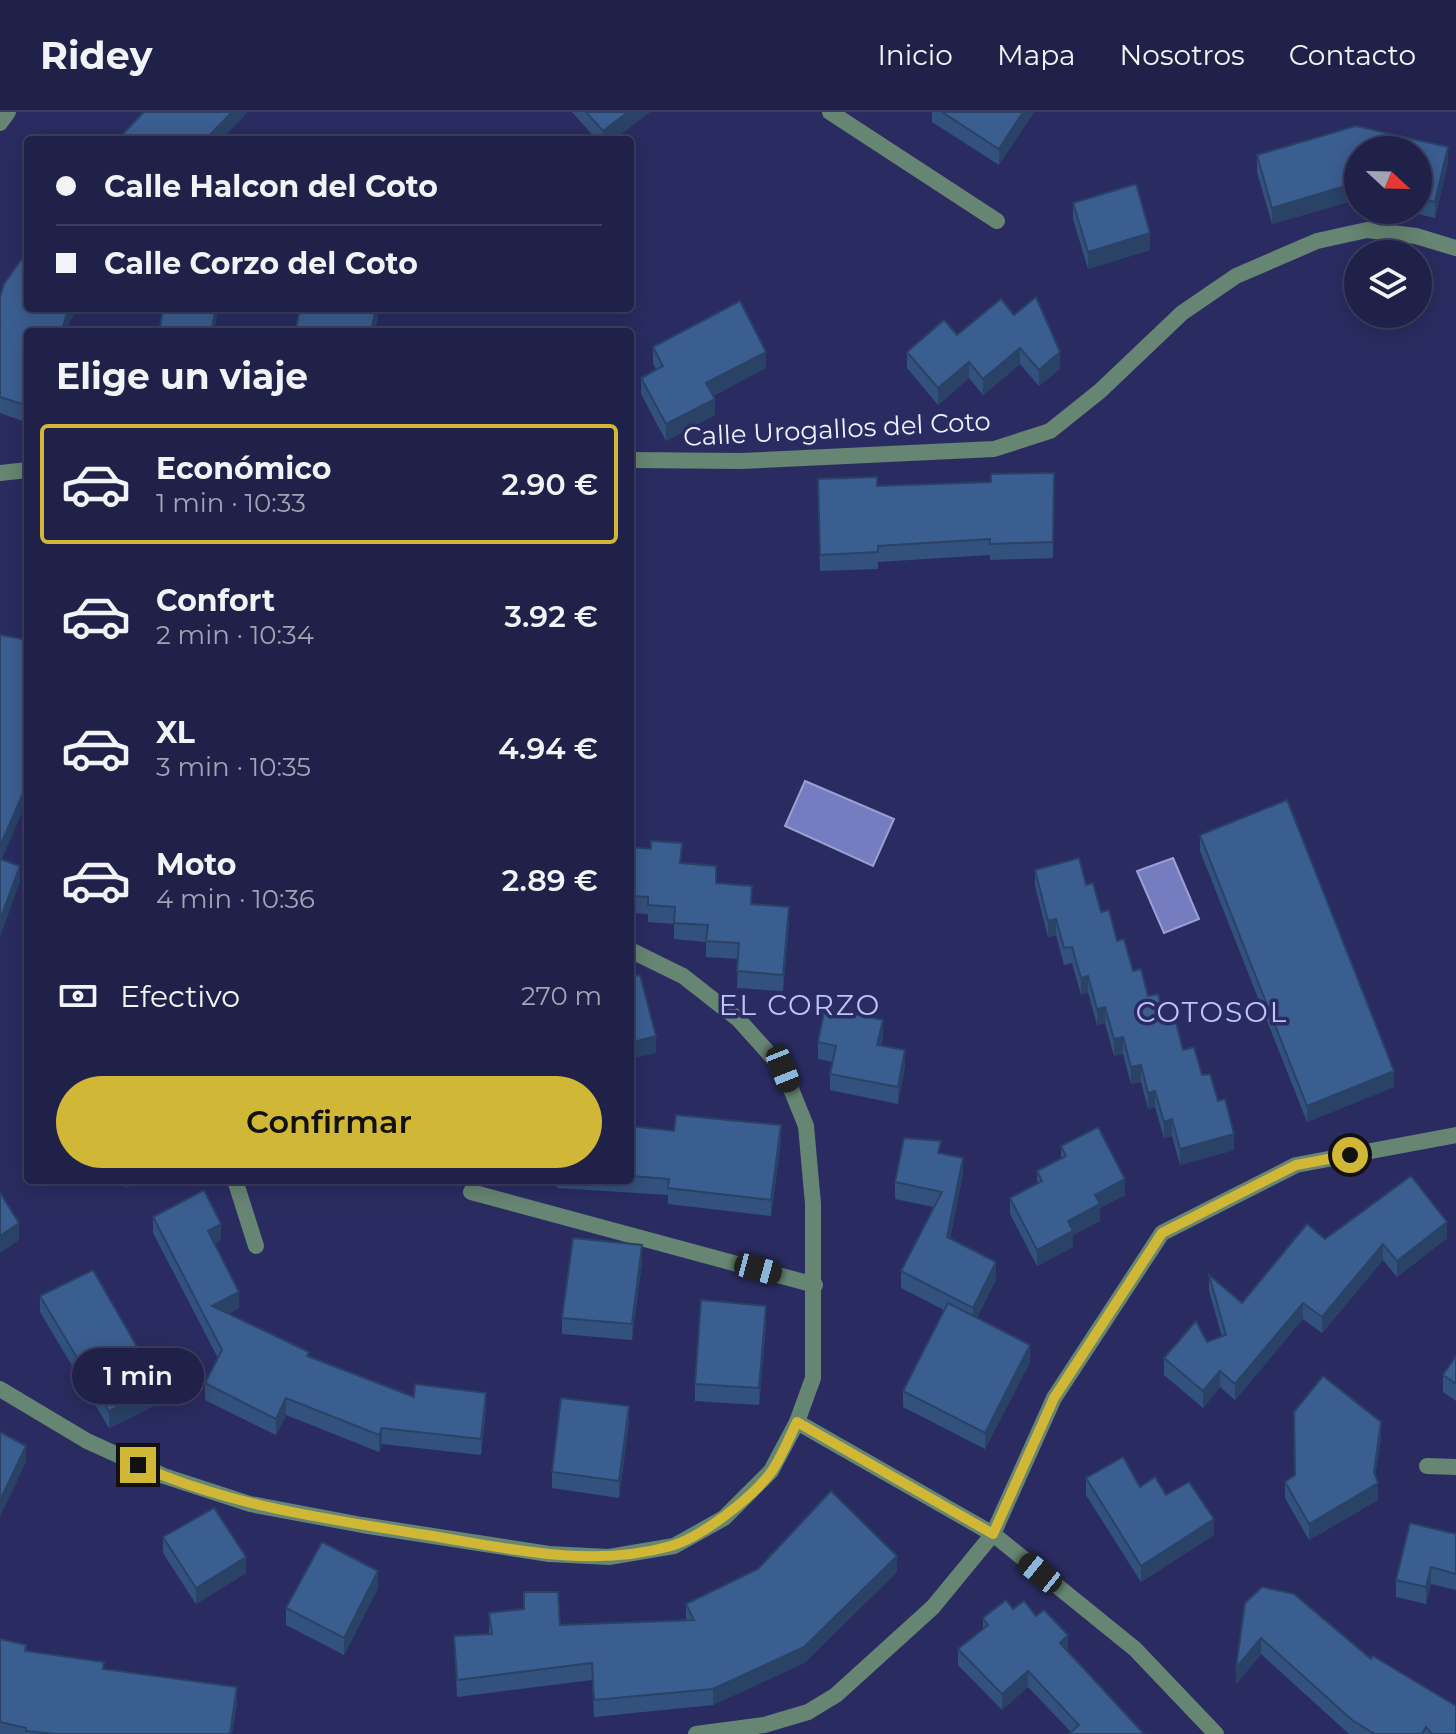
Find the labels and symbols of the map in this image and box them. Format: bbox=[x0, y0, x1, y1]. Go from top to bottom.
north arrow bbox=[1344, 136, 1432, 224]
street label: Calle Urogallos del Coto bbox=[683, 405, 991, 453]
district label: EL CORZO bbox=[719, 988, 881, 1022]
district label: COTOSOL bbox=[1136, 995, 1288, 1029]
car bbox=[763, 1042, 803, 1096]
route start bbox=[1332, 1137, 1368, 1173]
car bbox=[732, 1251, 784, 1287]
callout: 1 min bbox=[72, 1349, 204, 1405]
route end bbox=[120, 1447, 156, 1483]
car bbox=[1014, 1549, 1066, 1597]

